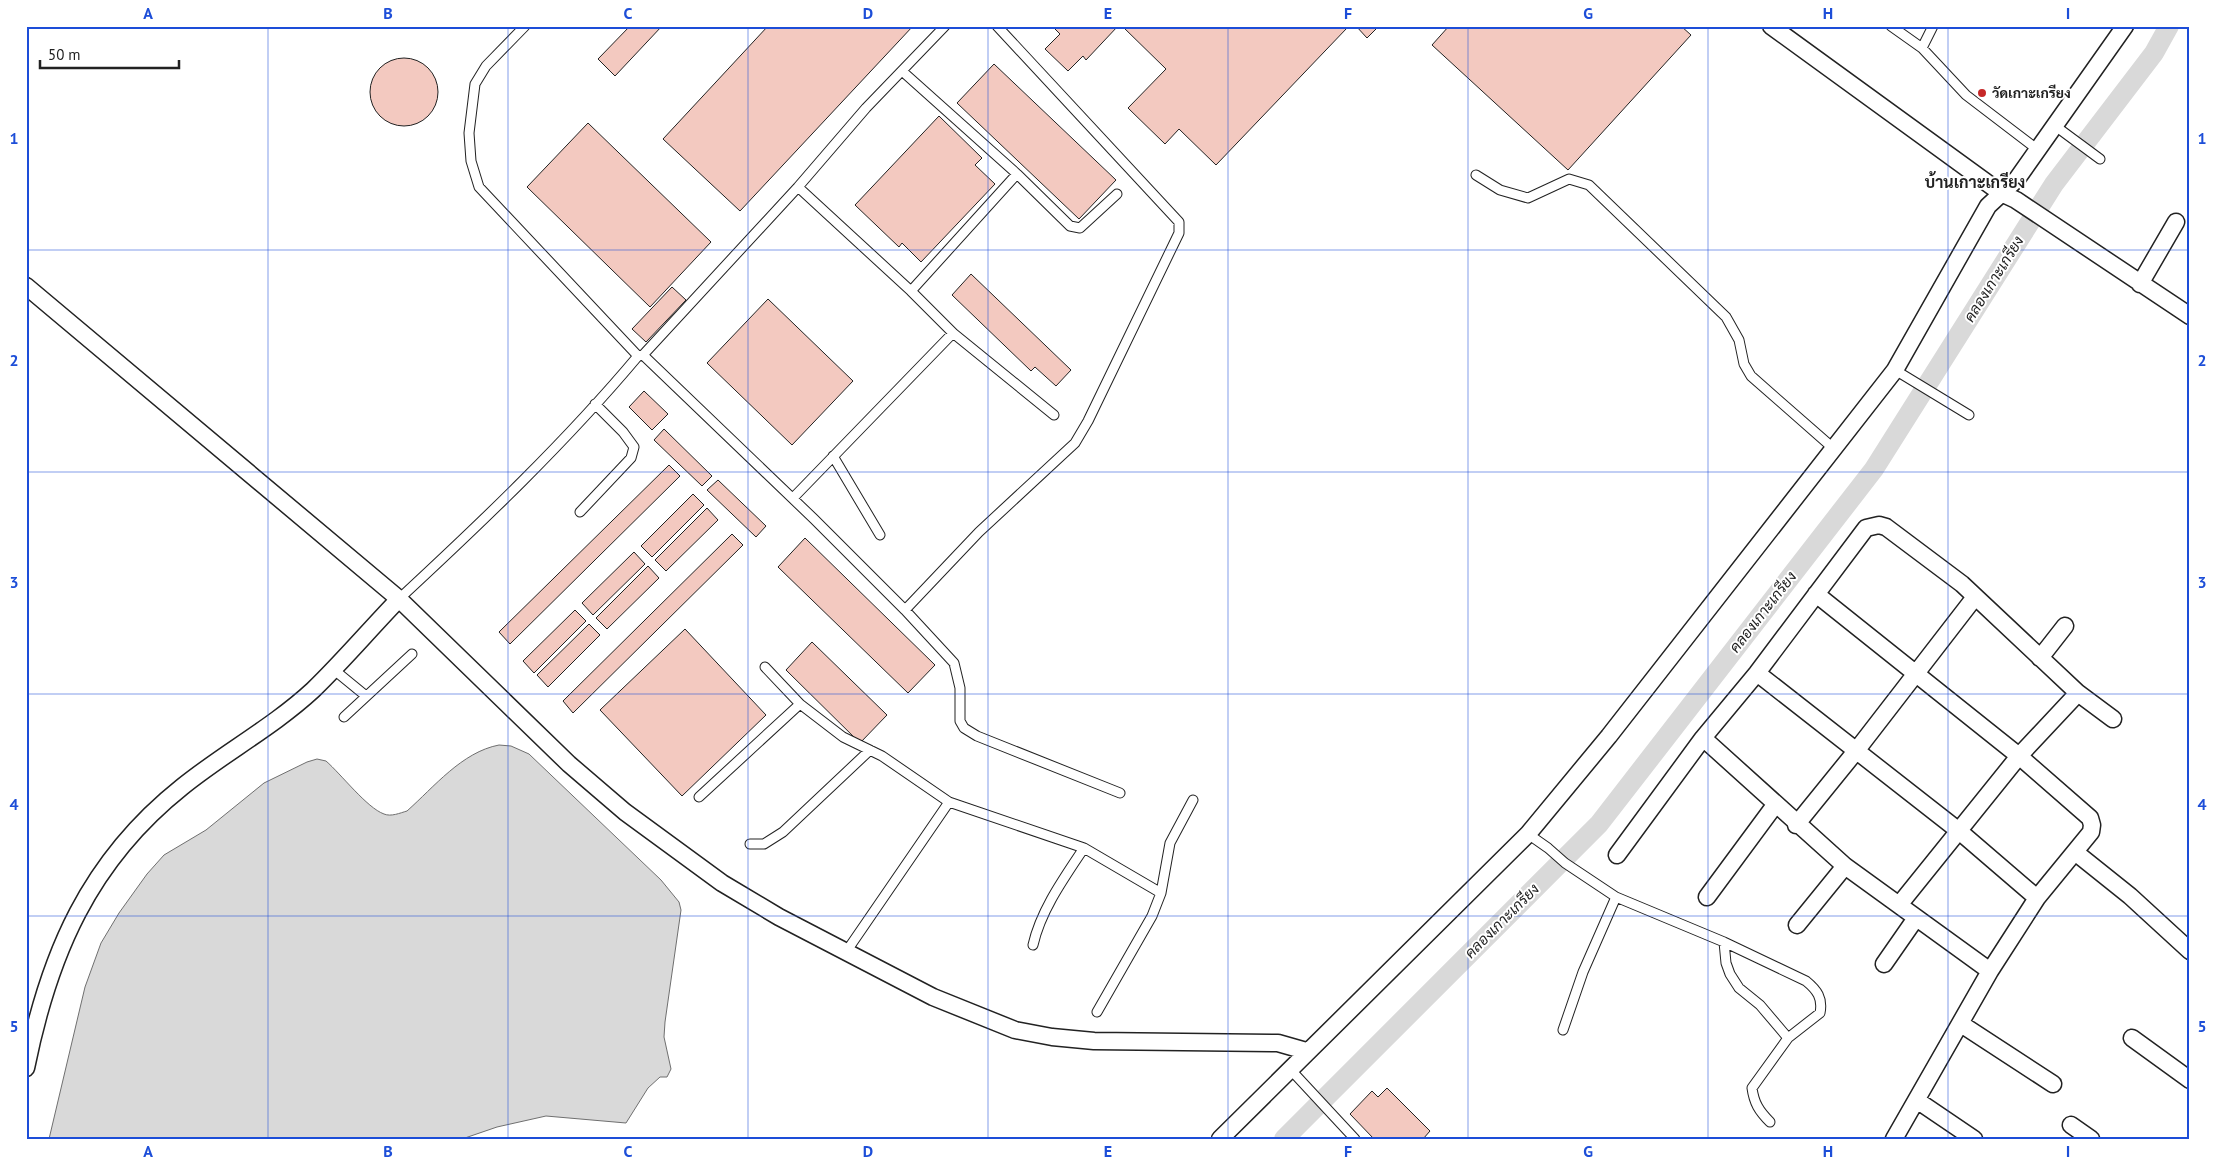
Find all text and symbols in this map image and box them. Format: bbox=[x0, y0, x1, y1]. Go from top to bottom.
text: A bbox=[143, 3, 153, 23]
text: B bbox=[383, 3, 393, 23]
text: C bbox=[624, 3, 633, 23]
text: D bbox=[863, 3, 873, 23]
text: E bbox=[1104, 3, 1112, 23]
text: F bbox=[1344, 3, 1352, 23]
text: G bbox=[1583, 3, 1593, 23]
text: H bbox=[1823, 3, 1833, 23]
text: I bbox=[2066, 3, 2070, 23]
scale bar bbox=[40, 38, 179, 70]
text: 50 m bbox=[48, 45, 81, 64]
place label: วัดเกาะเกรียง bbox=[1992, 84, 2071, 102]
marker: วัดเกาะเกรียง bbox=[1976, 87, 1988, 99]
text: 1 bbox=[9, 128, 19, 148]
text: 1 bbox=[2197, 128, 2207, 148]
district label: บ้านเกาะเกรียง bbox=[1925, 171, 2025, 192]
water label: คลองเกาะเกรียง bbox=[1960, 232, 2028, 325]
text: 2 bbox=[9, 350, 19, 370]
text: 2 bbox=[2197, 350, 2207, 370]
water label: คลองเกาะเกรียง bbox=[1725, 567, 1800, 656]
text: 3 bbox=[9, 572, 19, 592]
text: 3 bbox=[2197, 572, 2207, 592]
text: 4 bbox=[9, 794, 19, 814]
text: 4 bbox=[2197, 794, 2207, 814]
water label: คลองเกาะเกรียง bbox=[1460, 879, 1543, 962]
text: 5 bbox=[9, 1016, 19, 1036]
text: 5 bbox=[2197, 1016, 2207, 1036]
text: A bbox=[143, 1141, 153, 1161]
text: B bbox=[383, 1141, 393, 1161]
text: C bbox=[624, 1141, 633, 1161]
text: D bbox=[863, 1141, 873, 1161]
text: E bbox=[1104, 1141, 1112, 1161]
text: F bbox=[1344, 1141, 1352, 1161]
text: G bbox=[1583, 1141, 1593, 1161]
text: H bbox=[1823, 1141, 1833, 1161]
text: I bbox=[2066, 1141, 2070, 1161]

